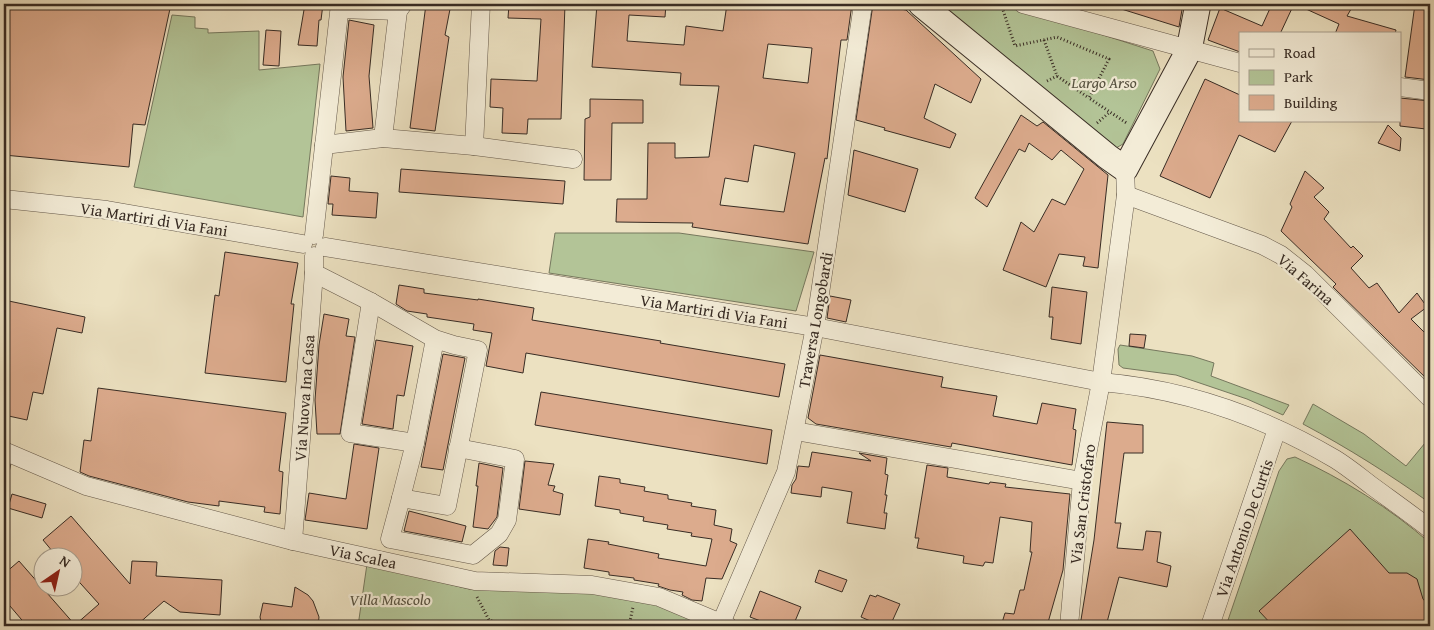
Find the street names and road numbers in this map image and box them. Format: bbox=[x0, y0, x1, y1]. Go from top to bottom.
street label: Via Martiri di Via Fani bbox=[79, 196, 230, 243]
street label: Via Farina bbox=[1272, 247, 1340, 311]
street label: Traversa Longobardi bbox=[791, 249, 839, 390]
street label: Via Martiri di Via Fani bbox=[639, 288, 790, 335]
street label: Via Nuova Ina Casa bbox=[288, 333, 320, 462]
street label: Via San Cristofaro bbox=[1063, 442, 1101, 566]
street label: Via Antonio De Curtis bbox=[1209, 456, 1279, 600]
street label: Via Scalea bbox=[327, 537, 399, 575]

